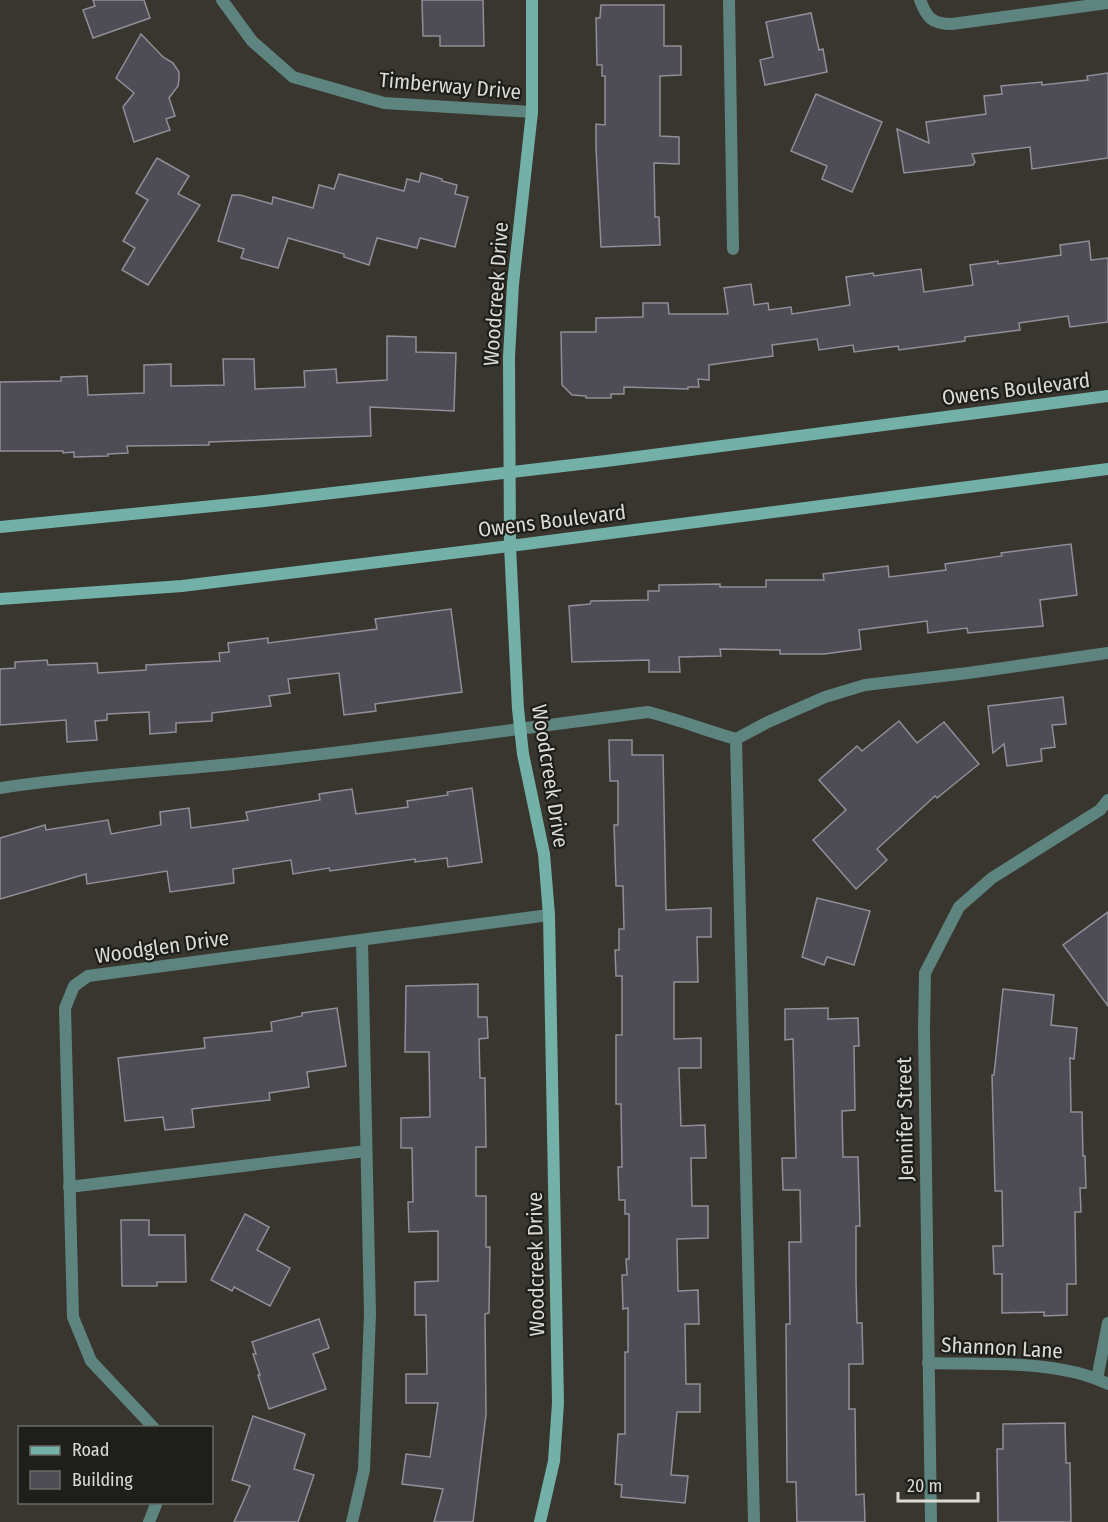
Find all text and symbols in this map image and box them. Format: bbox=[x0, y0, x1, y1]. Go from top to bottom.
street label: Timberway Drive bbox=[378, 67, 522, 105]
street label: Woodcreek Drive bbox=[478, 221, 514, 367]
street label: Owens Boulevard bbox=[941, 367, 1091, 411]
street label: Owens Boulevard bbox=[477, 499, 627, 543]
street label: Woodcreek Drive bbox=[526, 703, 574, 849]
street label: Woodglen Drive bbox=[93, 925, 231, 969]
street label: Jennifer Street bbox=[891, 1057, 919, 1181]
street label: Woodcreek Drive bbox=[522, 1192, 550, 1336]
street label: Shannon Lane bbox=[940, 1332, 1064, 1364]
legend bbox=[18, 1426, 213, 1504]
text: Road bbox=[72, 1439, 109, 1461]
scale bar bbox=[898, 1465, 978, 1503]
text: Building bbox=[72, 1469, 133, 1491]
text: 20 m bbox=[907, 1475, 942, 1497]

